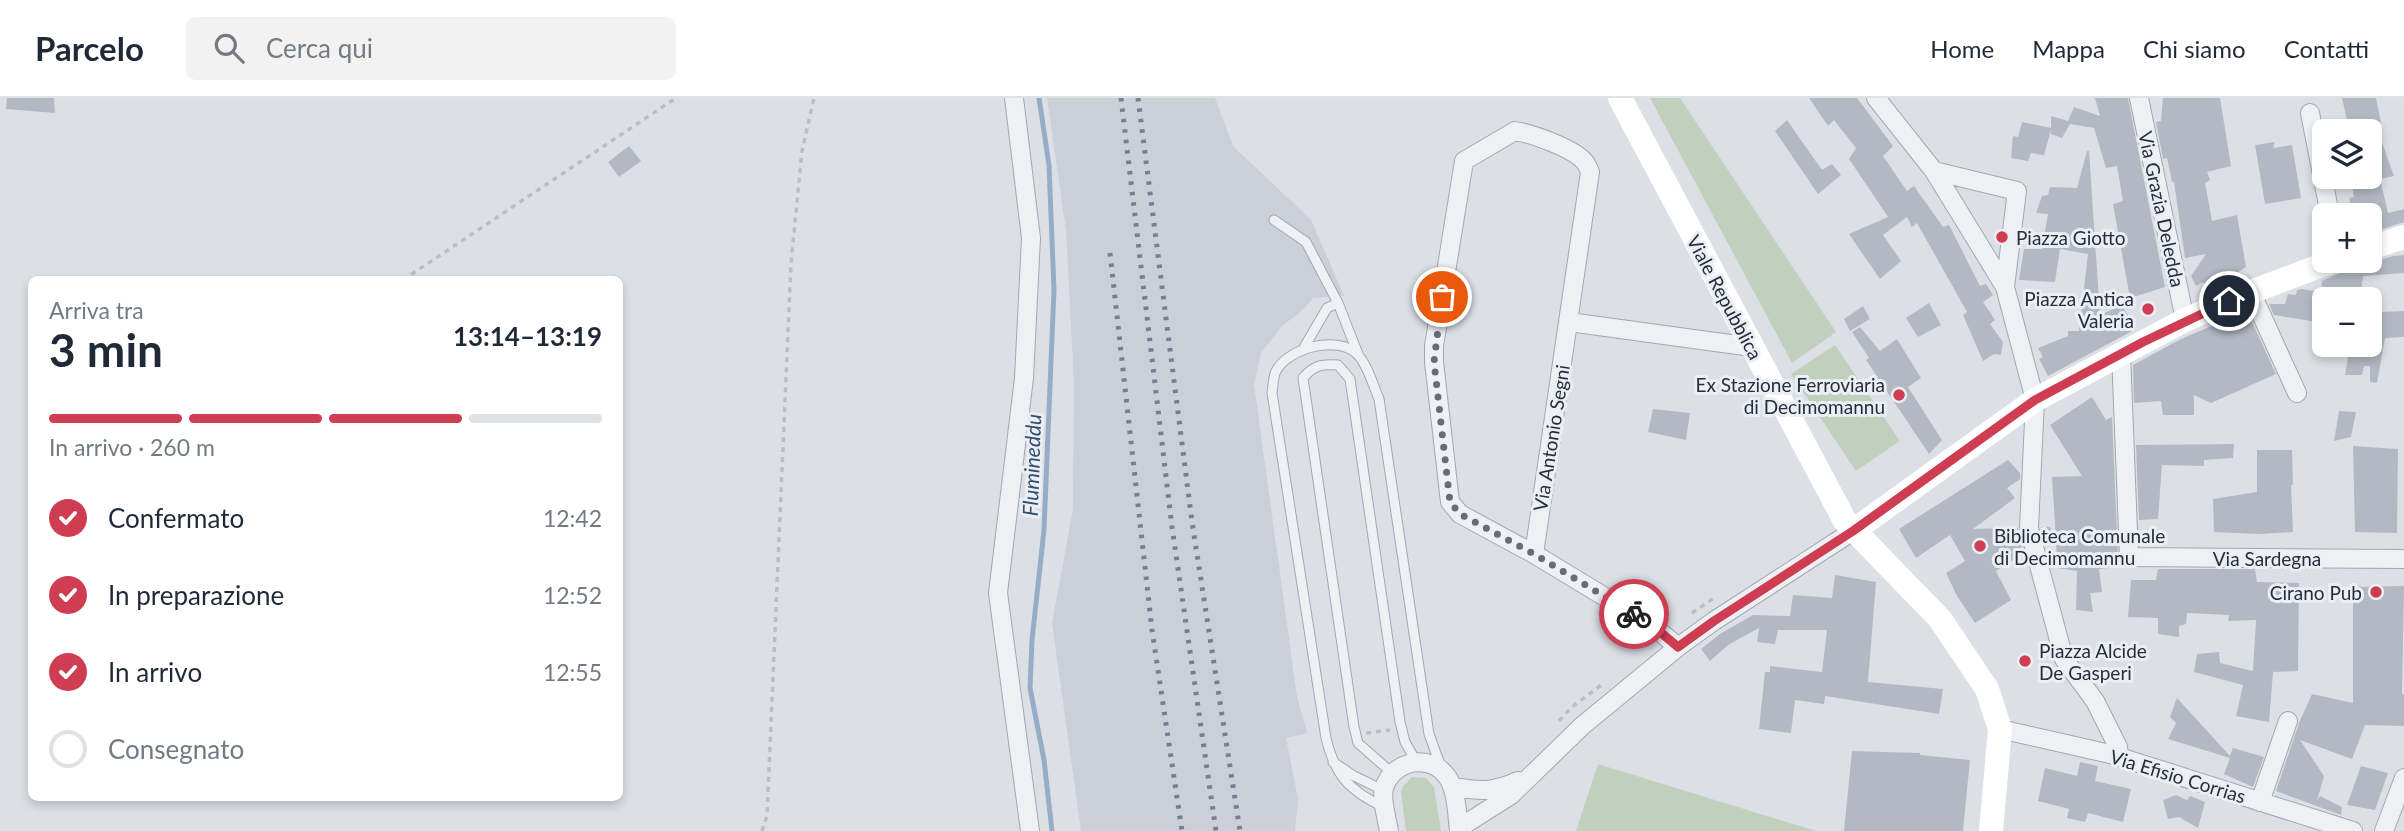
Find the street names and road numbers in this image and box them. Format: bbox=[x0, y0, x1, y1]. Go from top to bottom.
street label: Via Grazia Deledda bbox=[2134, 129, 2190, 289]
street label: Viale Repubblica bbox=[1683, 231, 1767, 363]
street label: Via Antonio Segni bbox=[1528, 363, 1574, 513]
street label: Via Sardegna bbox=[2213, 547, 2321, 570]
street label: Via Efisio Corrias bbox=[2107, 744, 2249, 808]

